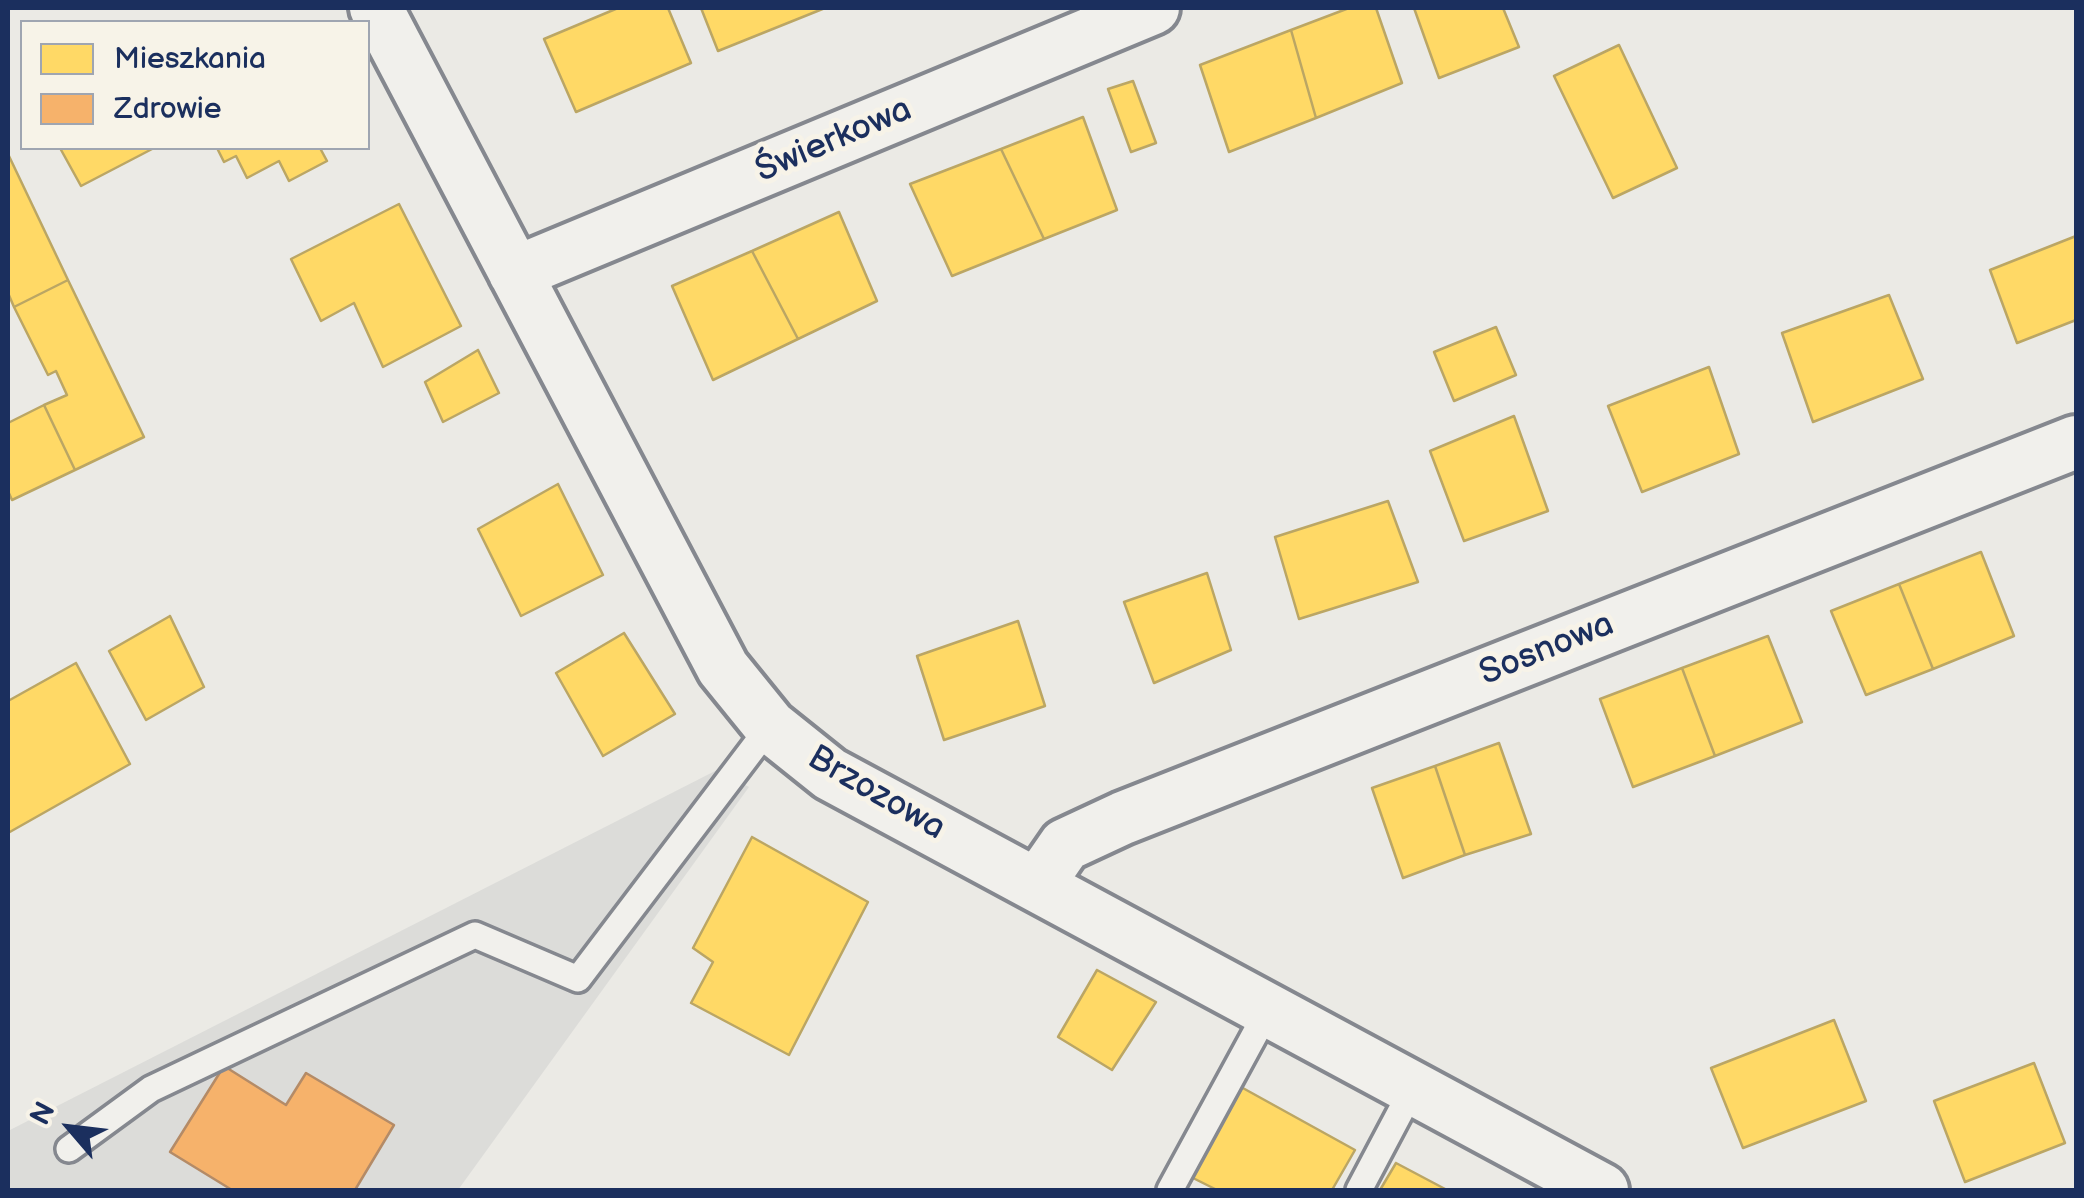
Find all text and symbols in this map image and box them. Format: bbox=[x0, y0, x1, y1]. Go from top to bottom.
legend bbox=[20, 20, 370, 150]
text: Mieszkania bbox=[114, 41, 266, 77]
street label: Świerkowa bbox=[750, 89, 918, 193]
text: Zdrowie bbox=[114, 91, 222, 127]
street label: Sosnowa bbox=[1474, 604, 1620, 696]
street label: Brzozowa bbox=[800, 738, 952, 850]
north arrow bbox=[20, 1078, 120, 1178]
text: N bbox=[24, 1097, 63, 1131]

